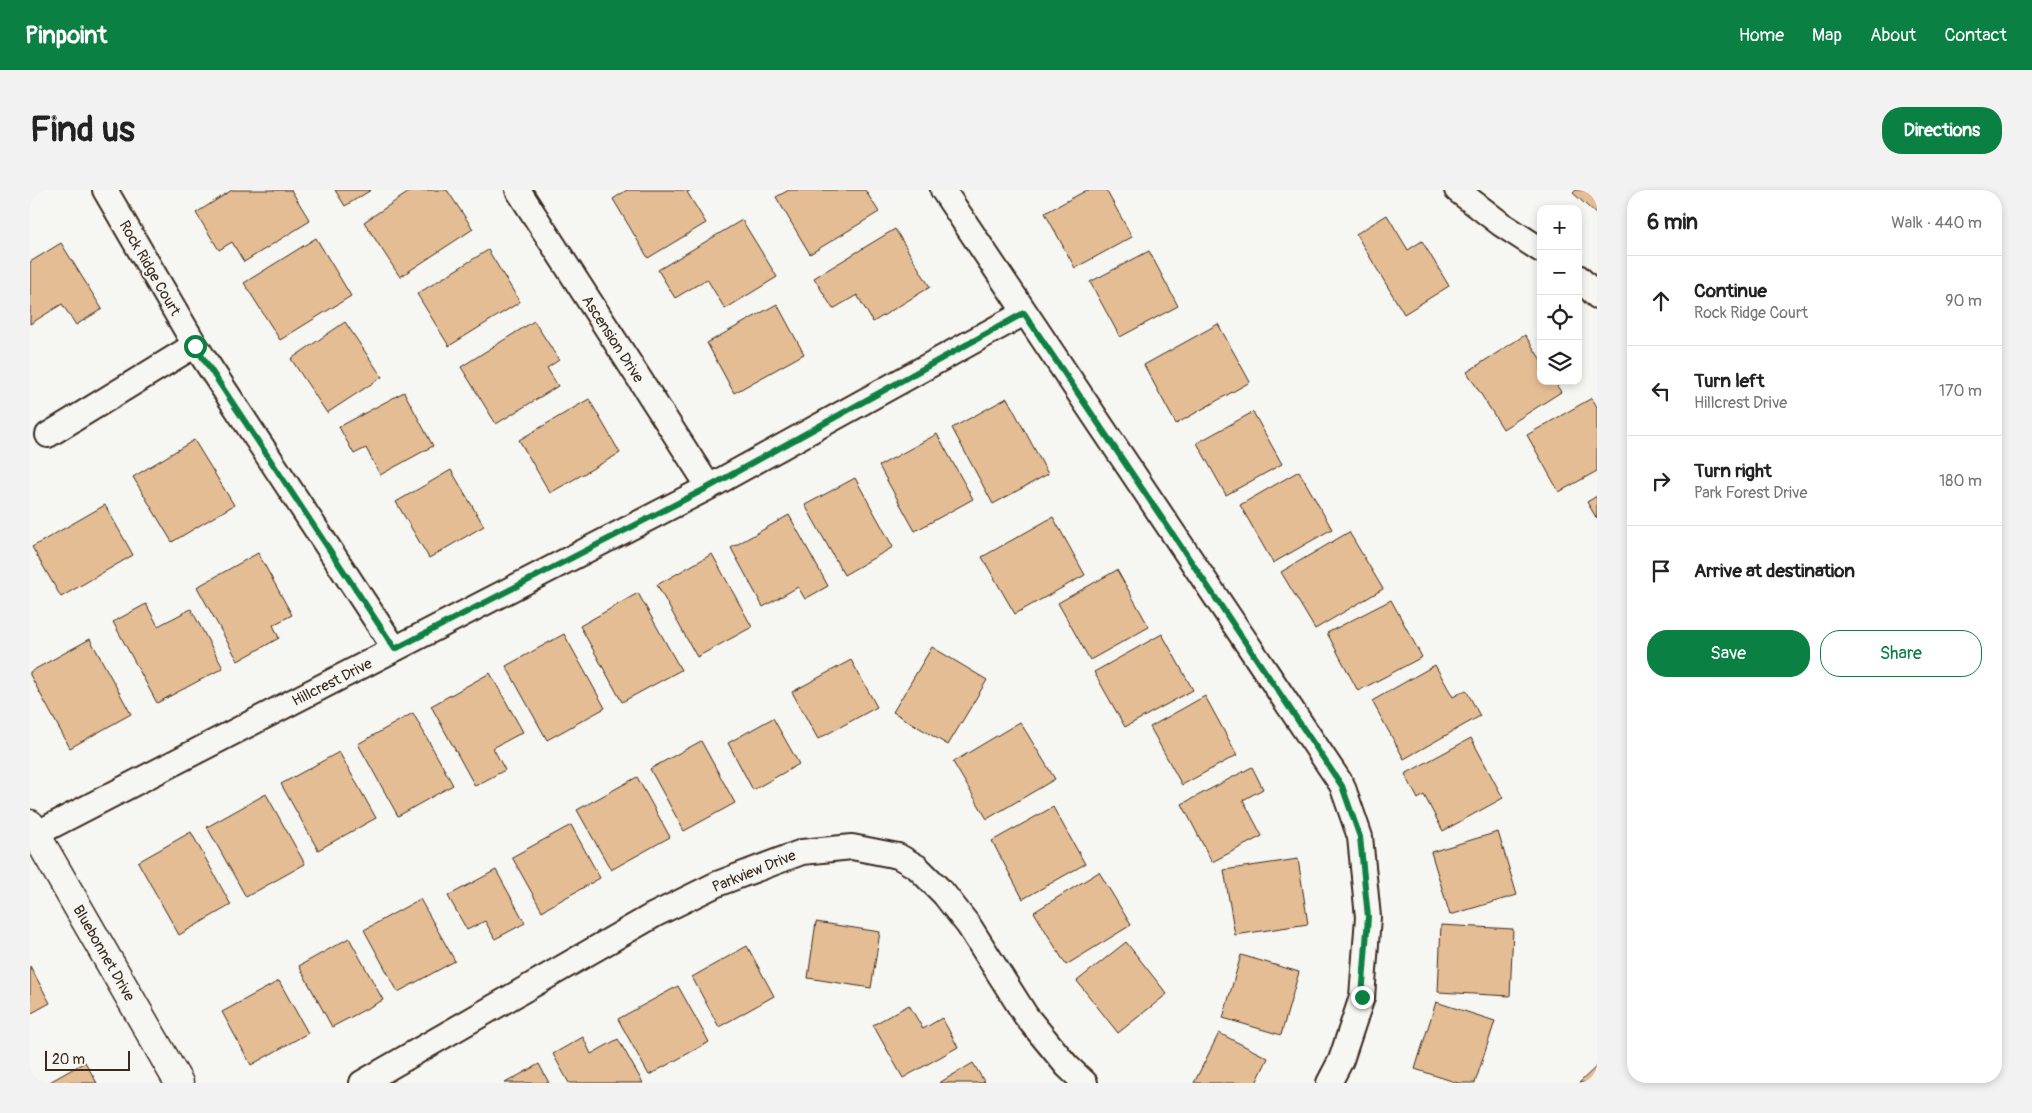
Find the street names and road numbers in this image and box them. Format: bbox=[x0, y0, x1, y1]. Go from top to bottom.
street label: Rock Ridge Court bbox=[115, 217, 185, 320]
street label: Ascension Drive bbox=[577, 292, 648, 387]
street label: Hillcrest Drive bbox=[289, 654, 376, 711]
street label: Parkview Drive bbox=[710, 846, 799, 897]
street label: Bluebonnet Drive bbox=[68, 902, 139, 1005]

